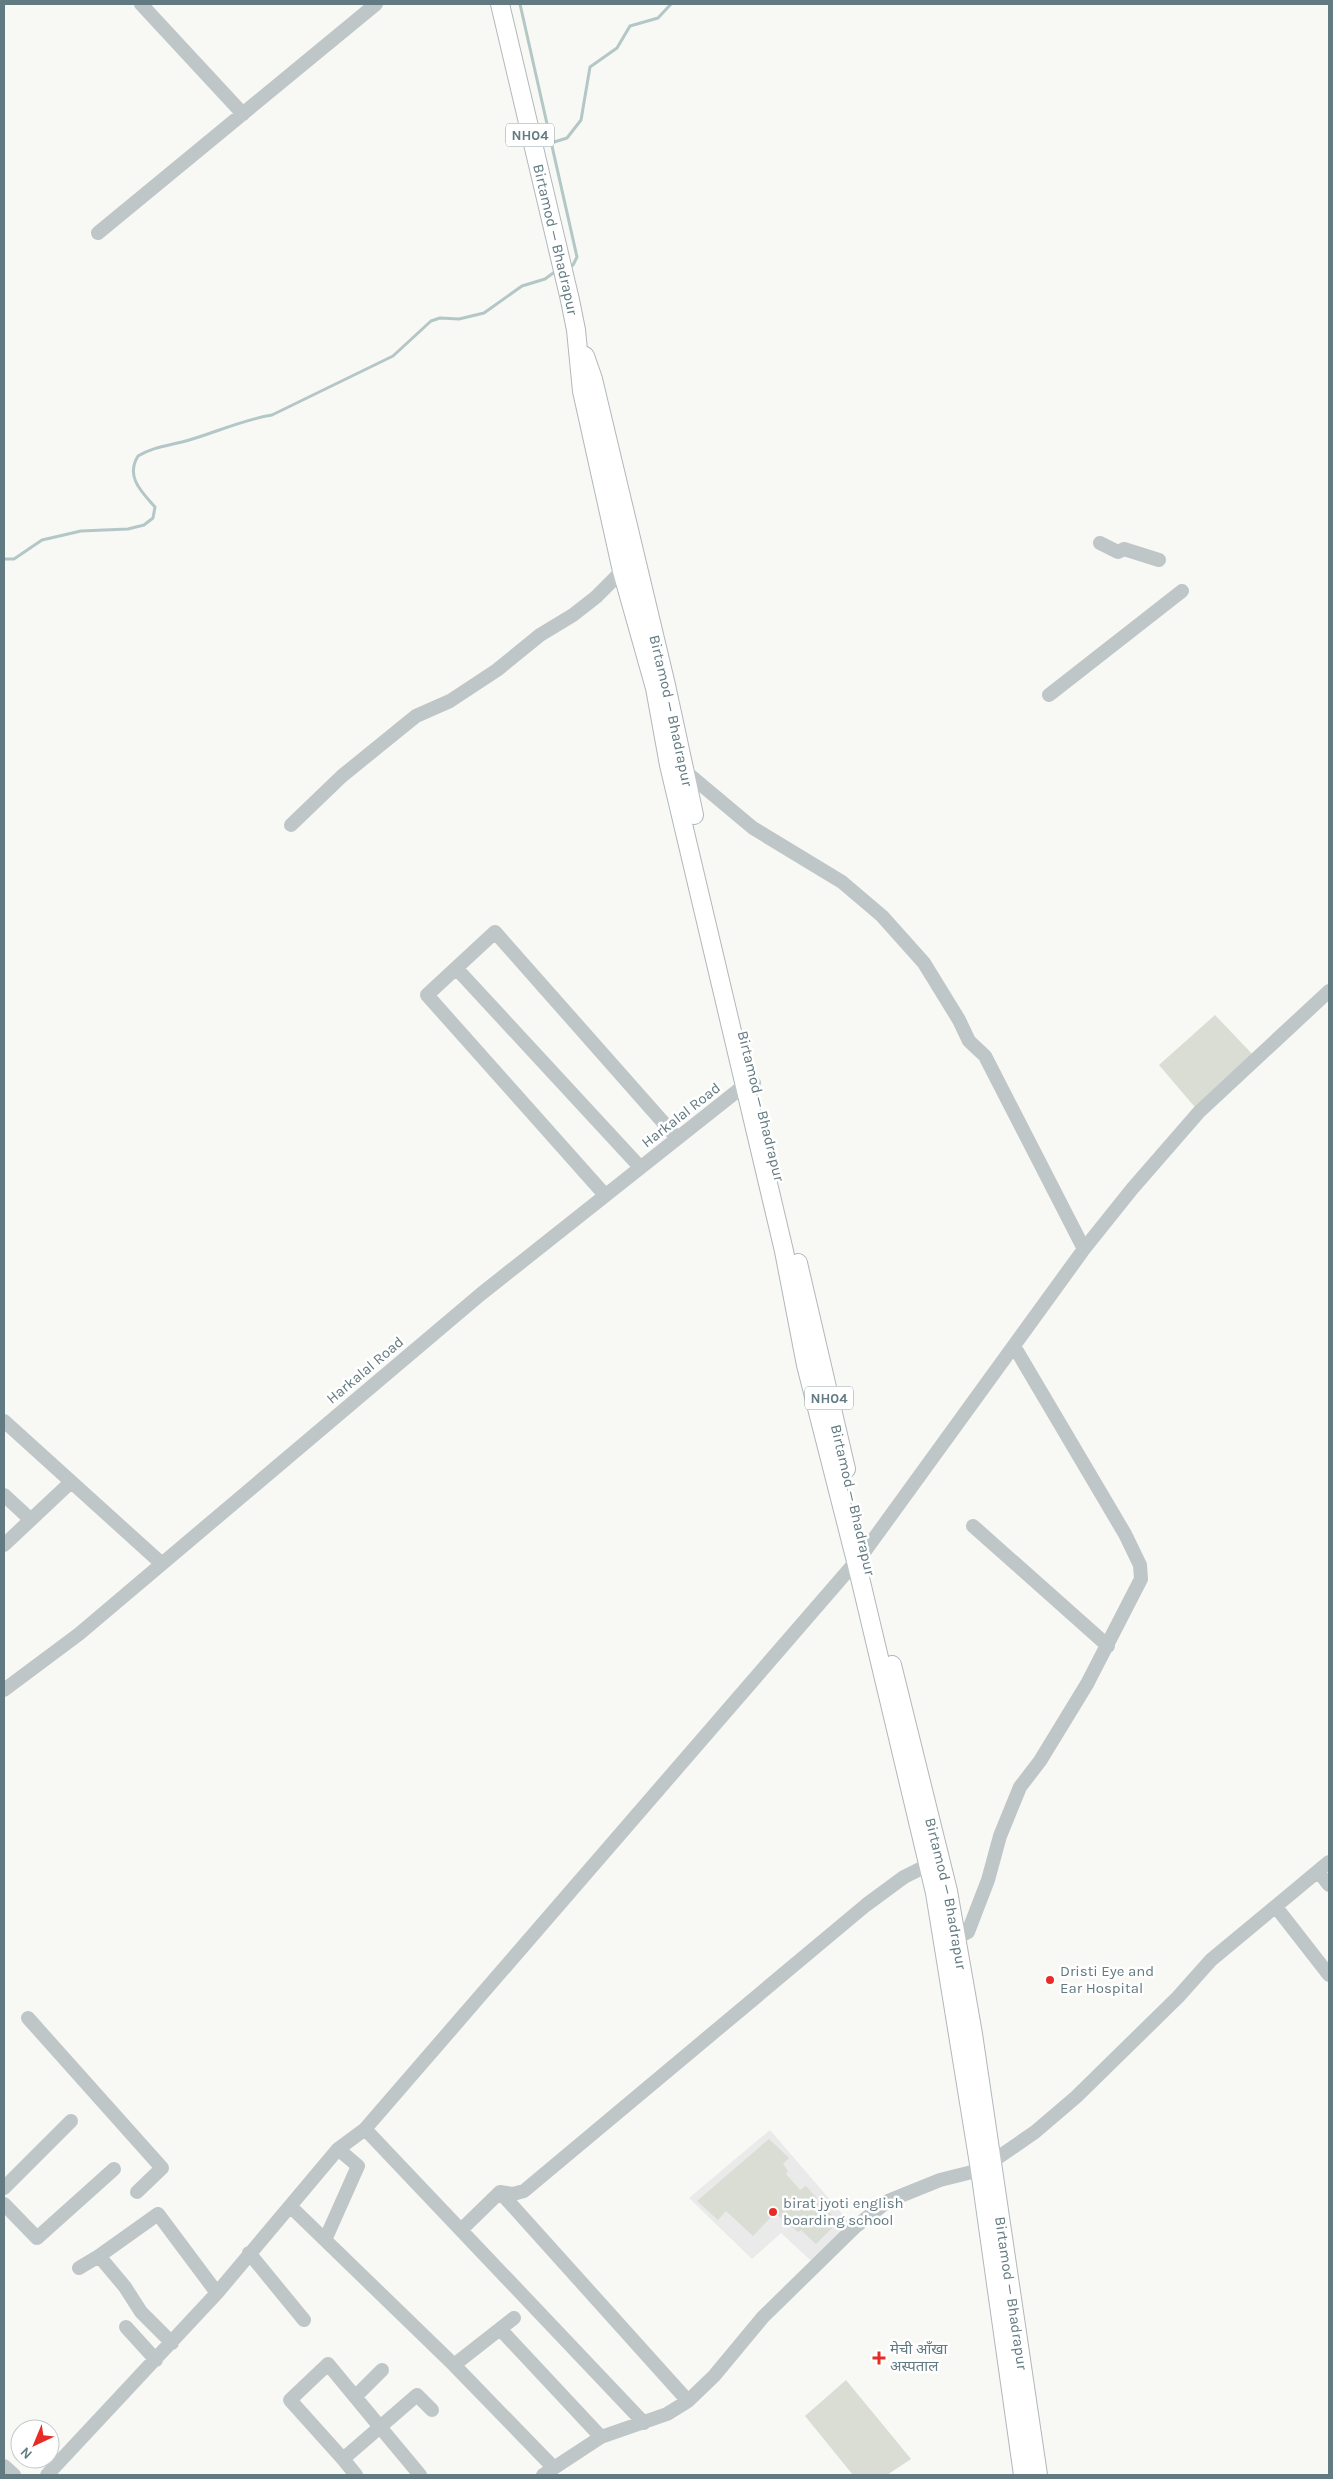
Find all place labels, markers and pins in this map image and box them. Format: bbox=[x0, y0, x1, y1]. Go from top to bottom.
place label: Dristi Eye and Ear Hospital bbox=[1060, 1962, 1154, 1997]
marker: Dristi Eye and Ear Hospital bbox=[1044, 1974, 1056, 1986]
place label: birat jyoti english boarding school bbox=[783, 2194, 904, 2229]
marker: birat jyoti english boarding school bbox=[767, 2206, 779, 2218]
place label: मेची आँखा अस्पताल bbox=[890, 2340, 949, 2375]
marker: मेची आँखा अस्पताल bbox=[872, 2351, 886, 2365]

